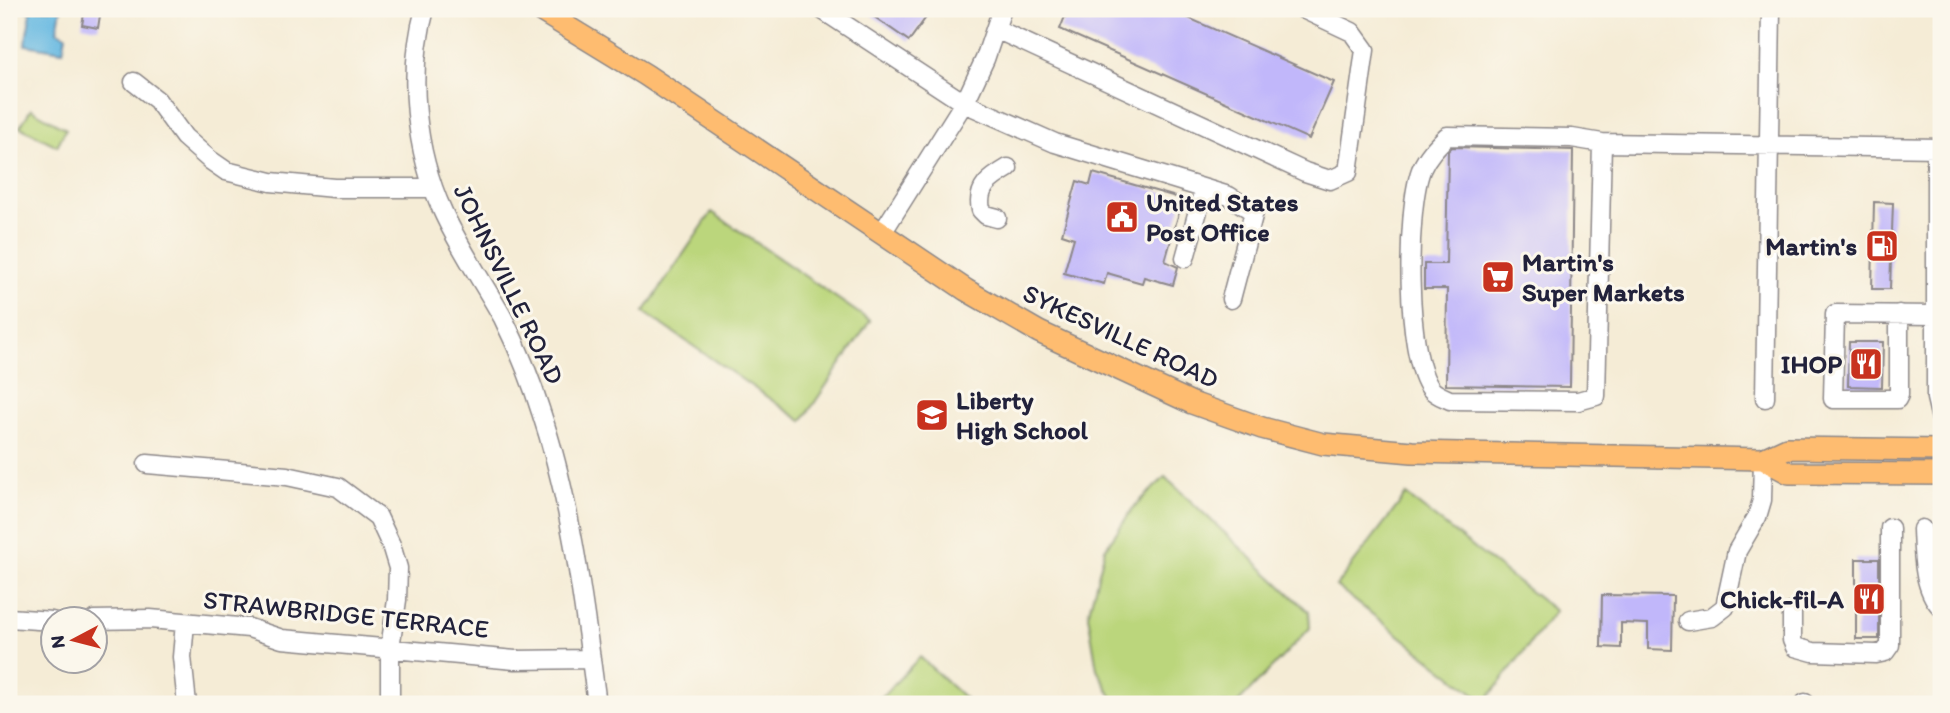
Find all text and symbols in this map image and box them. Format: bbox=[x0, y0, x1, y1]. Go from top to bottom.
street label: JOHNSVILLE ROAD bbox=[447, 179, 571, 389]
place label: United States Post Office bbox=[1146, 186, 1299, 248]
public building icon: United States Post Office bbox=[1103, 198, 1141, 236]
fuel station icon: Martin's bbox=[1863, 227, 1901, 265]
place label: Martin's bbox=[1765, 230, 1857, 262]
place label: Martin's Super Markets bbox=[1522, 246, 1685, 308]
supermarket icon: Martin's Super Markets bbox=[1479, 258, 1517, 296]
street label: SYKESVILLE ROAD bbox=[1018, 277, 1224, 395]
restaurant icon: IHOP bbox=[1847, 345, 1885, 383]
place label: IHOP bbox=[1781, 348, 1842, 380]
place label: Liberty High School bbox=[956, 384, 1088, 446]
school or university icon: Liberty High School bbox=[913, 396, 951, 434]
restaurant icon: Chick-fil-A bbox=[1850, 580, 1888, 618]
street label: STRAWBRIDGE TERRACE bbox=[202, 583, 490, 645]
place label: Chick-fil-A bbox=[1720, 583, 1844, 615]
north arrow bbox=[38, 604, 108, 674]
text: N bbox=[45, 634, 70, 650]

